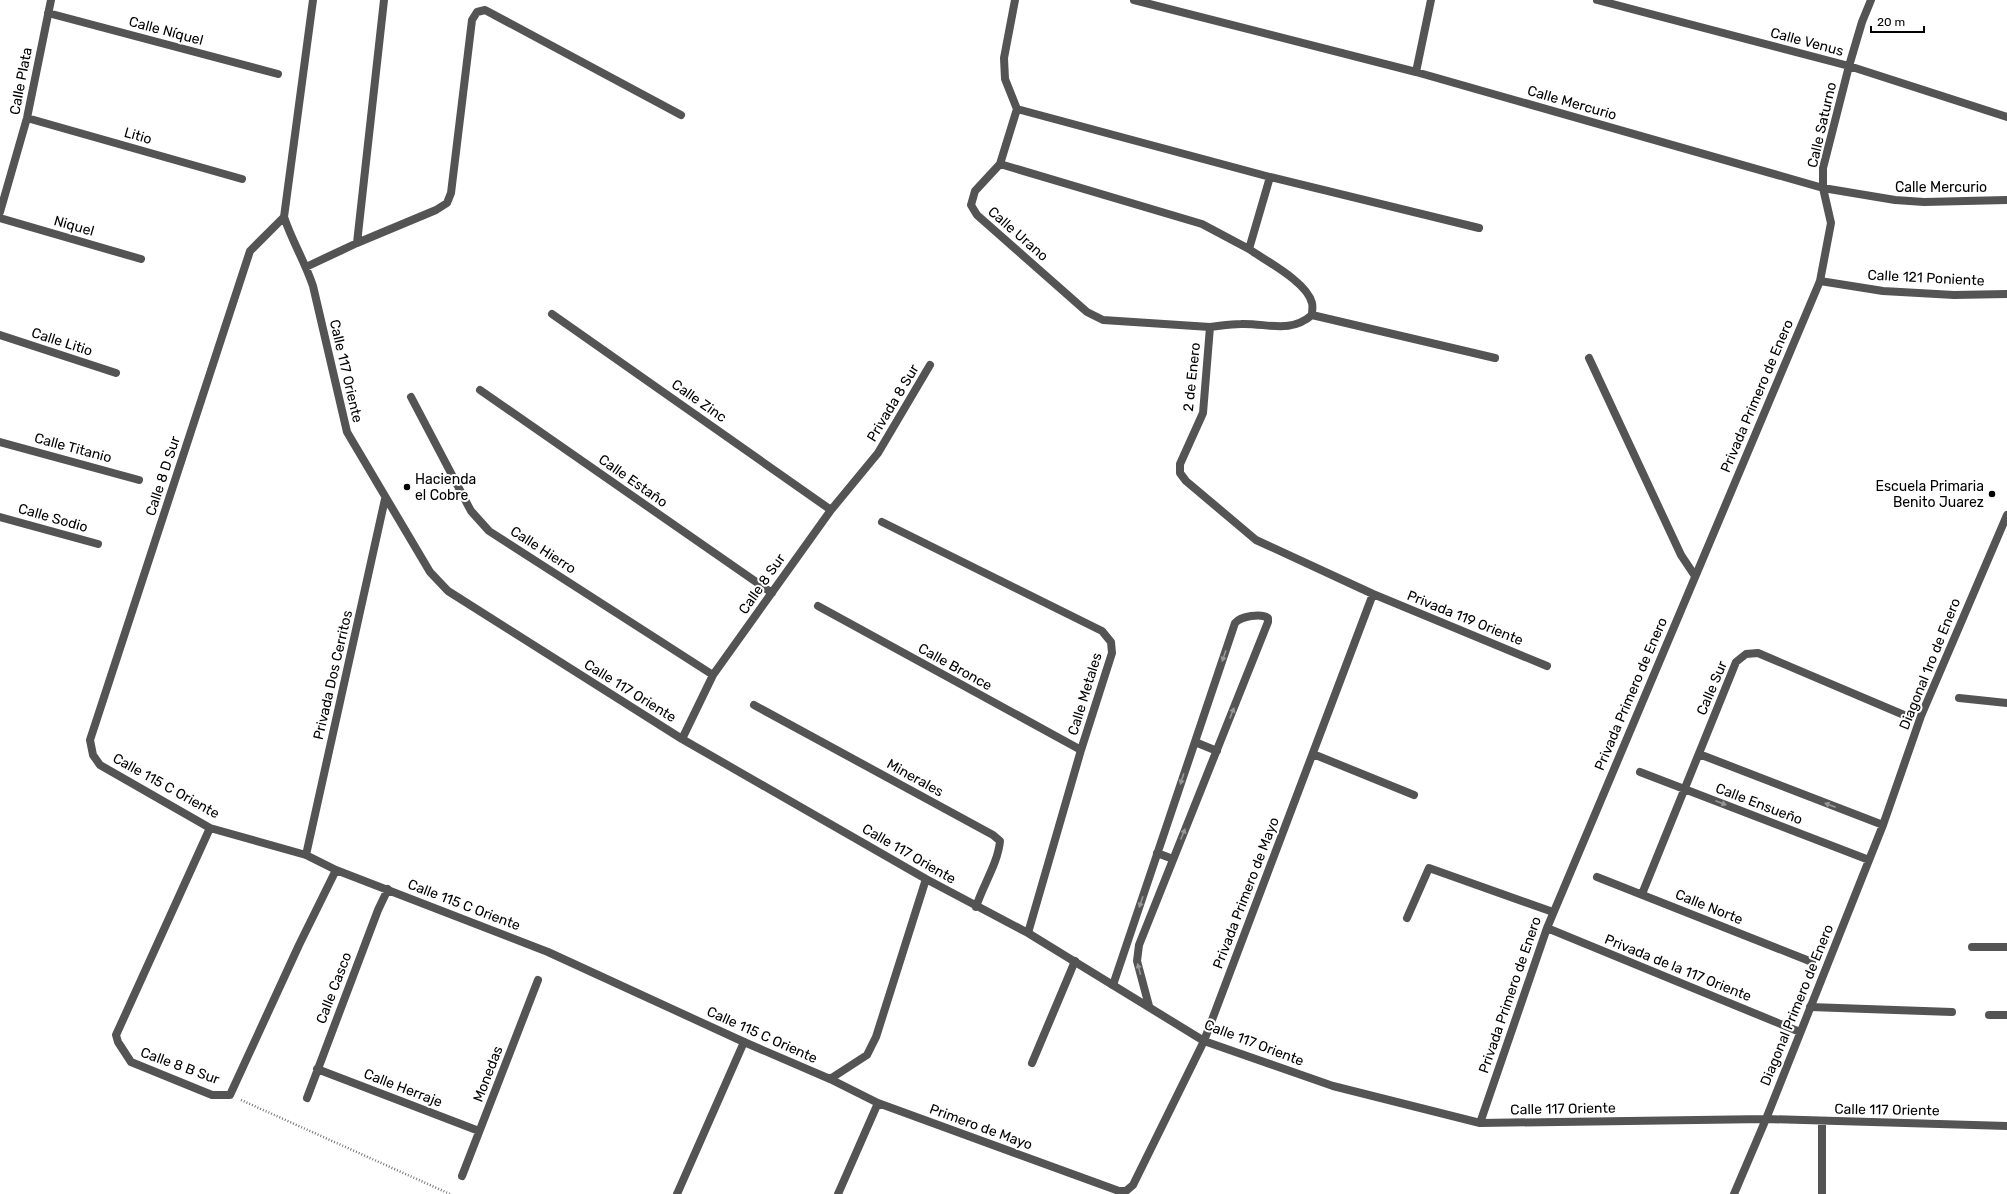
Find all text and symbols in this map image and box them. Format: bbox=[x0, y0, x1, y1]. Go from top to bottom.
scale bar bbox=[1871, 8, 1924, 34]
street label: Calle Níquel bbox=[127, 13, 205, 49]
text: 20 m bbox=[1877, 15, 1905, 29]
street label: Calle Venus bbox=[1769, 24, 1845, 60]
street label: Calle Plata bbox=[6, 46, 36, 116]
street label: Calle Saturno bbox=[1804, 81, 1840, 169]
street label: Calle Mercurio bbox=[1525, 82, 1619, 124]
street label: Litio bbox=[122, 124, 154, 148]
street label: Calle Mercurio bbox=[1895, 179, 1987, 196]
street label: Calle Urano bbox=[984, 203, 1052, 265]
street label: Niquel bbox=[52, 212, 96, 240]
street label: Calle 121 Poniente bbox=[1867, 266, 1985, 290]
street label: Privada Primero de Enero bbox=[1717, 317, 1797, 475]
street label: Calle 117 Oriente bbox=[326, 318, 366, 424]
street label: Calle Litio bbox=[29, 324, 95, 360]
street label: 2 de Enero bbox=[1180, 342, 1204, 412]
street label: Privada 8 Sur bbox=[863, 361, 923, 445]
street label: Calle Zinc bbox=[668, 376, 730, 426]
street label: Calle Titanio bbox=[32, 430, 114, 466]
street label: Calle 8 D Sur bbox=[142, 433, 184, 518]
street label: Calle Estaño bbox=[595, 451, 671, 511]
place label: Hacienda el Cobre bbox=[415, 471, 476, 504]
place label: Escuela Primaria Benito Juarez bbox=[1876, 478, 1984, 511]
marker: Hacienda el Cobre bbox=[402, 482, 412, 492]
marker: Escuela Primaria Benito Juarez bbox=[1987, 489, 1997, 499]
street label: Calle Sodio bbox=[16, 500, 90, 536]
street label: Calle Hierro bbox=[507, 522, 579, 578]
street label: Calle 8 Sur bbox=[735, 550, 789, 618]
street label: Privada 119 Oriente bbox=[1404, 587, 1526, 649]
street label: Diagonal 1ro de Enero bbox=[1896, 596, 1964, 732]
street label: Privada Dos Cerritos bbox=[310, 609, 356, 741]
street label: Privada Primero de Enero bbox=[1591, 615, 1671, 773]
street label: Calle Bronce bbox=[915, 640, 995, 694]
one-way arrow bbox=[1220, 650, 1226, 662]
street label: Calle Metales bbox=[1064, 651, 1106, 737]
street label: Calle 117 Oriente bbox=[581, 656, 679, 726]
street label: Calle Sur bbox=[1693, 658, 1731, 718]
one-way arrow bbox=[1229, 707, 1235, 719]
street label: Calle 115 C Oriente bbox=[110, 750, 222, 822]
street label: Minerales bbox=[884, 755, 946, 801]
one-way arrow bbox=[1179, 773, 1185, 785]
street label: Calle Ensueño bbox=[1713, 780, 1805, 828]
one-way arrow bbox=[1716, 800, 1727, 806]
one-way arrow bbox=[1824, 801, 1836, 807]
street label: Privada Primero de Mayo bbox=[1209, 815, 1283, 971]
street label: Calle 117 Oriente bbox=[859, 820, 959, 888]
one-way arrow bbox=[1181, 827, 1187, 839]
street label: Calle 115 C Oriente bbox=[405, 876, 523, 934]
street label: Calle Norte bbox=[1673, 886, 1745, 928]
one-way arrow bbox=[1138, 897, 1144, 909]
street label: Privada Primero de Enero bbox=[1475, 914, 1545, 1076]
street label: Diagonal Primero de Enero bbox=[1757, 922, 1837, 1088]
street label: Privada de la 117 Oriente bbox=[1602, 931, 1754, 1005]
street label: Calle Casco bbox=[313, 950, 355, 1026]
one-way arrow bbox=[1136, 962, 1142, 974]
street label: Calle 115 C Oriente bbox=[704, 1003, 820, 1067]
street label: Calle 117 Oriente bbox=[1202, 1016, 1306, 1070]
street label: Calle 8 B Sur bbox=[138, 1044, 222, 1088]
street label: Monedas bbox=[470, 1044, 506, 1104]
street label: Calle Herraje bbox=[361, 1065, 445, 1111]
street label: Primero de Mayo bbox=[927, 1100, 1035, 1154]
street label: Calle 117 Oriente bbox=[1510, 1100, 1616, 1118]
street label: Calle 117 Oriente bbox=[1834, 1101, 1940, 1119]

